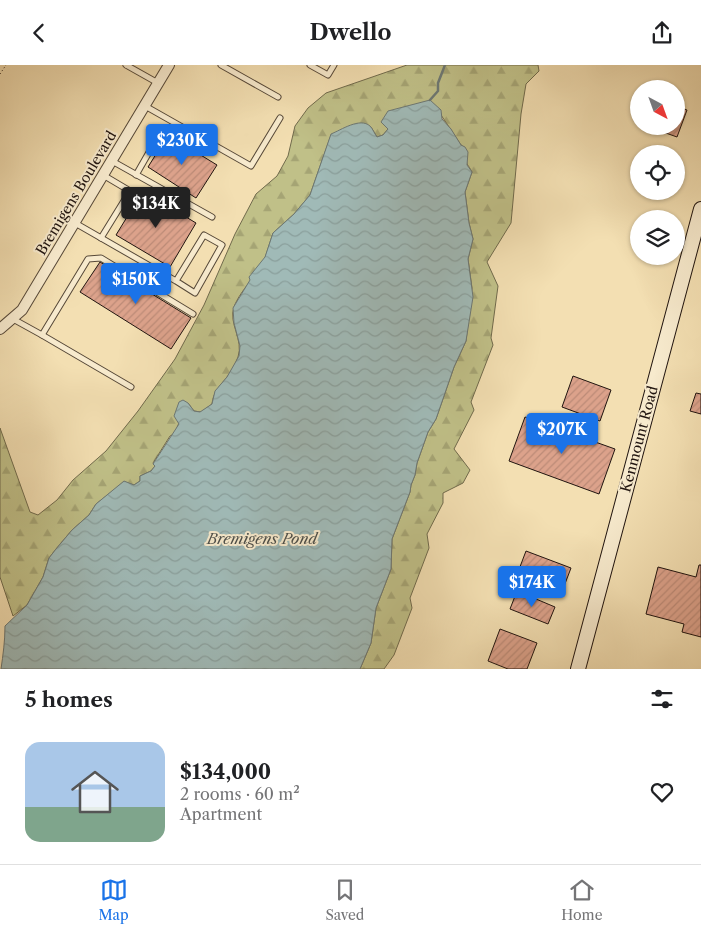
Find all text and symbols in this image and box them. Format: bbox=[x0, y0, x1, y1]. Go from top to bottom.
icon: back bbox=[25, 19, 53, 47]
text: Dwello bbox=[309, 19, 392, 46]
icon: share bbox=[648, 19, 676, 47]
north arrow bbox=[630, 80, 685, 135]
map controls bbox=[630, 80, 685, 265]
pin: $230K bbox=[147, 123, 217, 166]
street label: Bremigens Boulevard bbox=[32, 127, 120, 258]
text: $230K bbox=[157, 130, 207, 150]
button: locate bbox=[630, 145, 685, 200]
pin: $134K bbox=[121, 186, 191, 229]
text: $134K bbox=[132, 193, 180, 213]
button: layers bbox=[630, 210, 685, 265]
pin: $150K bbox=[101, 263, 171, 305]
text: $150K bbox=[112, 269, 160, 289]
street label: Kenmount Road bbox=[616, 383, 662, 494]
pin: $207K bbox=[527, 413, 597, 455]
text: $207K bbox=[537, 419, 587, 439]
water label: Bremigens Pond bbox=[206, 529, 319, 548]
pin: $174K bbox=[497, 565, 567, 608]
text: $174K bbox=[509, 572, 555, 592]
icon: filters bbox=[648, 685, 676, 713]
text: 5 homes bbox=[25, 687, 113, 712]
text: $134,000 bbox=[180, 759, 271, 784]
icon: home bbox=[65, 762, 125, 822]
icon: heart bbox=[648, 778, 676, 806]
text: 2 rooms · 60 m² bbox=[180, 784, 300, 804]
text: Apartment bbox=[180, 804, 262, 824]
tab: Map bbox=[98, 876, 129, 924]
tab: Saved bbox=[326, 876, 364, 924]
tab: Home bbox=[561, 876, 602, 924]

